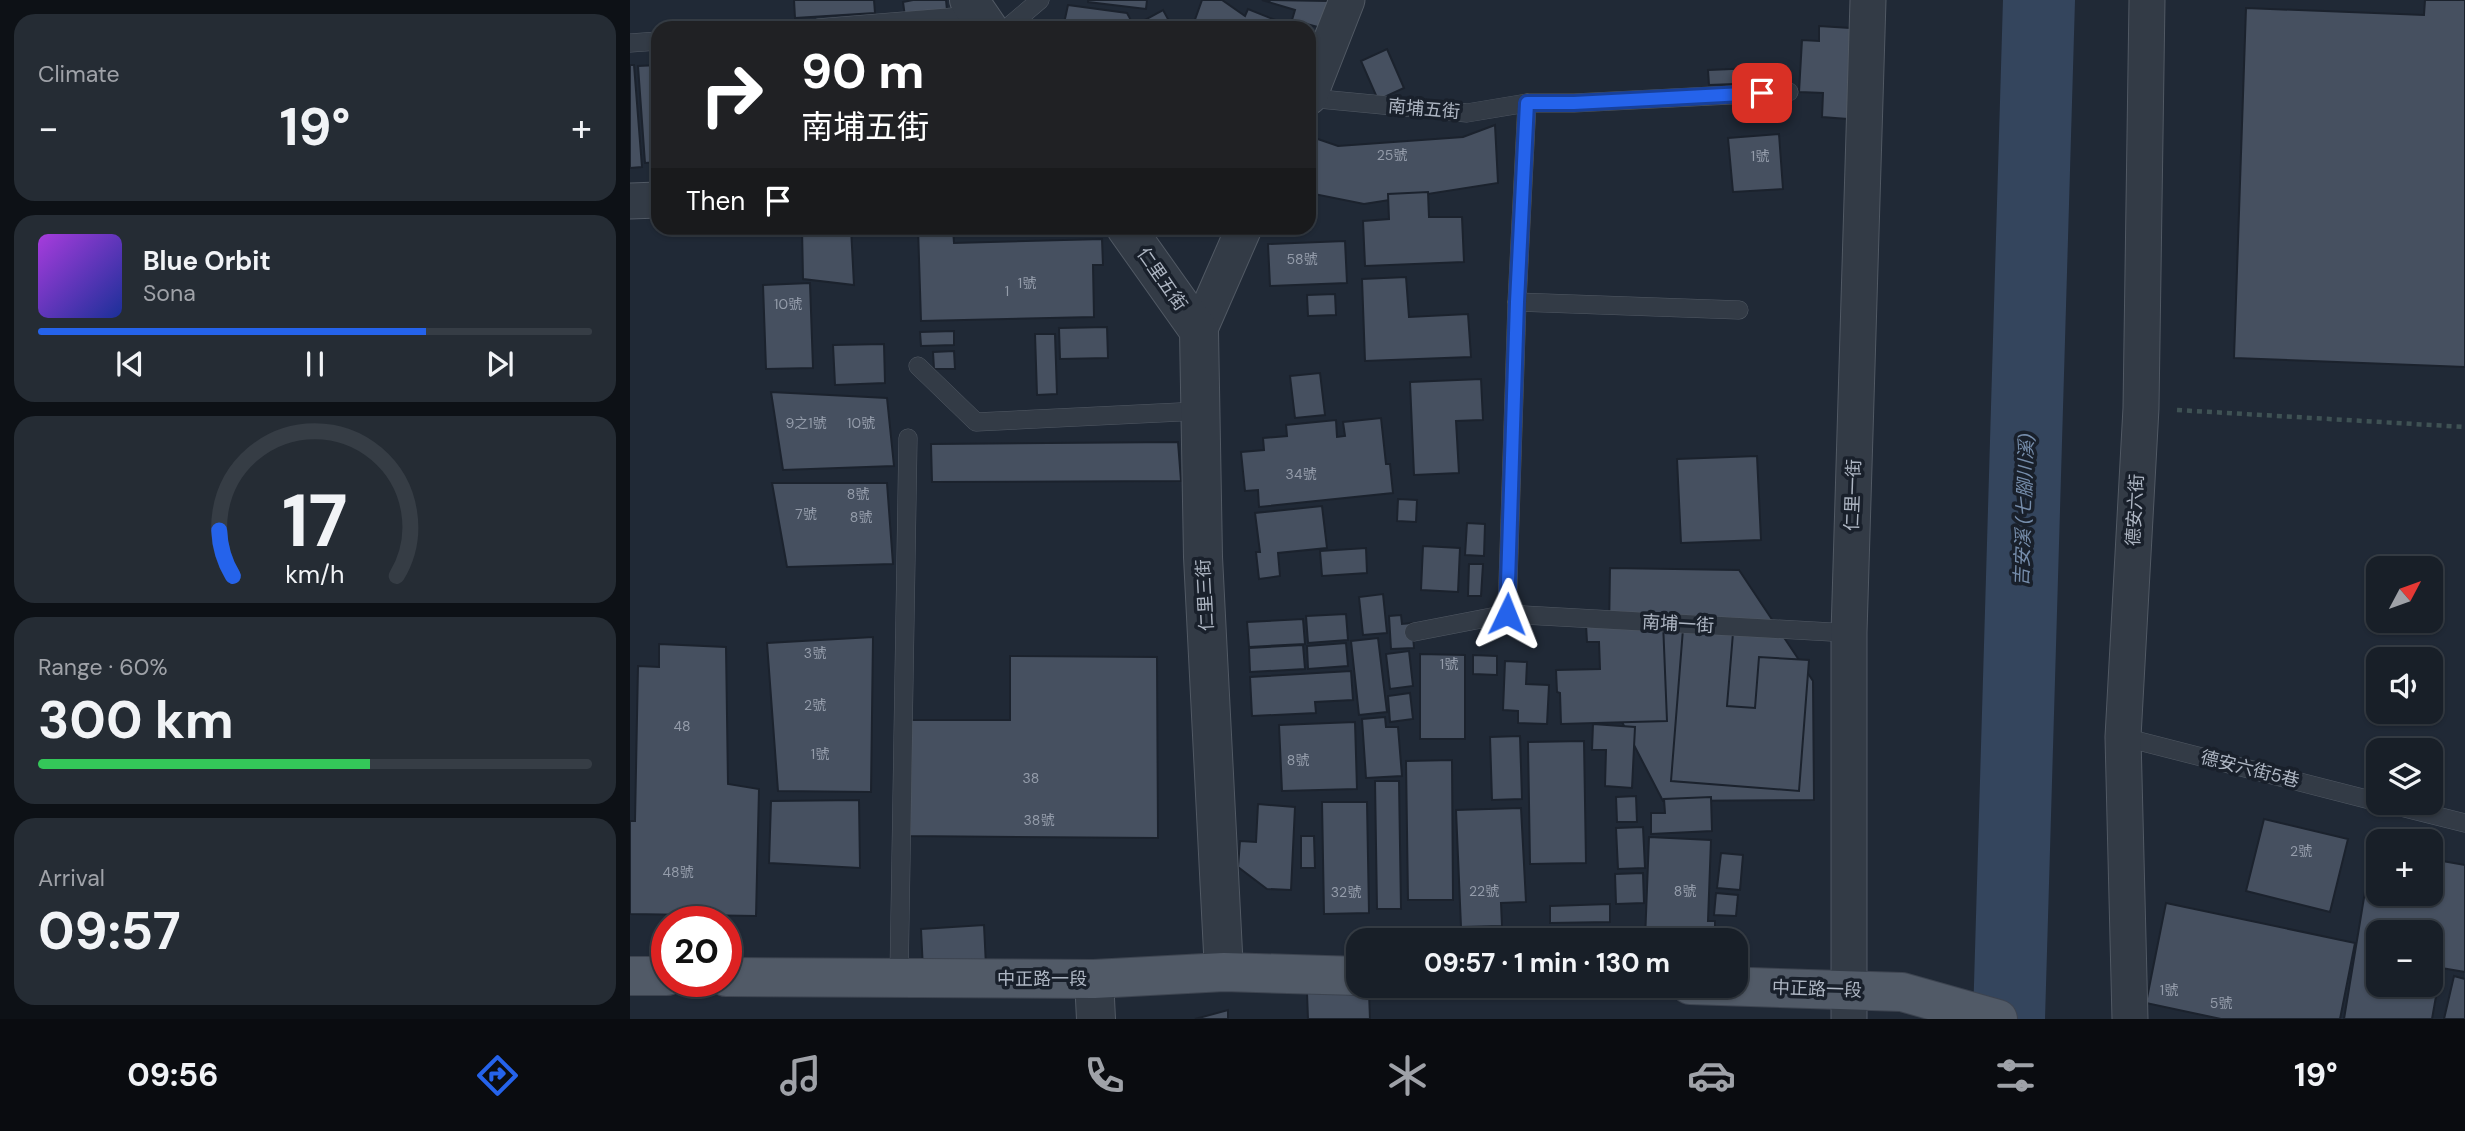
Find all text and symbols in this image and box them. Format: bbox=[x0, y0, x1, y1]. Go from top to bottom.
text: 90 m bbox=[801, 39, 924, 103]
icon: right bbox=[686, 49, 777, 140]
text: Climate bbox=[38, 59, 120, 89]
pin bbox=[1732, 63, 1792, 123]
icon: arrive bbox=[1743, 74, 1781, 112]
text: 19° bbox=[280, 93, 350, 161]
street label: 南埔五街 bbox=[1387, 94, 1461, 124]
text: − bbox=[38, 103, 59, 153]
text: + bbox=[571, 103, 592, 153]
text: 南埔五街 bbox=[801, 106, 929, 148]
house number: 25號 bbox=[1377, 146, 1407, 164]
house number: 1號 bbox=[1751, 147, 1769, 165]
icon: arrive bbox=[759, 182, 797, 220]
text: Then bbox=[686, 184, 745, 218]
street label: 仁里五街 bbox=[1132, 243, 1192, 315]
text: Blue Orbit bbox=[143, 244, 271, 278]
house number: 58號 bbox=[1286, 250, 1318, 268]
house number: 1號 bbox=[1018, 274, 1036, 292]
text: Sona bbox=[143, 278, 196, 308]
house number: 1 bbox=[1005, 282, 1009, 300]
house number: 10號 bbox=[774, 295, 802, 313]
icon: previous bbox=[111, 345, 149, 383]
icon: pause bbox=[296, 345, 334, 383]
icon: next bbox=[481, 345, 519, 383]
house number: 9之1號 bbox=[785, 414, 827, 432]
house number: 10號 bbox=[847, 414, 875, 432]
water label: 吉安溪 (七腳川溪) bbox=[2009, 433, 2039, 587]
street label: 仁里一街 bbox=[1840, 459, 1866, 531]
house number: 34號 bbox=[1286, 465, 1316, 483]
street label: 德安六街 bbox=[2121, 473, 2149, 547]
text: 17 bbox=[282, 474, 348, 569]
house number: 8號 bbox=[847, 485, 869, 503]
house number: 7號 bbox=[795, 505, 817, 523]
house number: 8號 bbox=[850, 508, 872, 526]
north arrow bbox=[2366, 556, 2443, 634]
map controls bbox=[2366, 556, 2443, 997]
text: km/h bbox=[285, 557, 345, 590]
street label: 仁里三街 bbox=[1191, 558, 1219, 632]
position arrow bbox=[1470, 577, 1544, 651]
street label: 南埔一街 bbox=[1641, 610, 1715, 638]
house number: 3號 bbox=[804, 644, 826, 662]
button: sound bbox=[2366, 647, 2443, 724]
text: Range · 60% bbox=[38, 652, 168, 682]
house number: 1號 bbox=[1440, 655, 1458, 673]
text: 300 km bbox=[38, 686, 234, 754]
house number: 2號 bbox=[804, 696, 826, 714]
house number: 48 bbox=[673, 717, 691, 735]
button: layers bbox=[2366, 738, 2443, 815]
house number: 1號 bbox=[811, 745, 829, 763]
street label: 德安六街5巷 bbox=[2198, 745, 2302, 793]
house number: 8號 bbox=[1287, 751, 1309, 769]
house number: 38 bbox=[1023, 769, 1039, 787]
house number: 38號 bbox=[1024, 811, 1054, 829]
button: + bbox=[2366, 829, 2443, 906]
house number: 2號 bbox=[2290, 842, 2312, 860]
text: Arrival bbox=[38, 863, 105, 893]
house number: 48號 bbox=[662, 863, 694, 881]
house number: 22號 bbox=[1469, 882, 1499, 900]
house number: 8號 bbox=[1674, 882, 1696, 900]
house number: 32號 bbox=[1331, 883, 1361, 901]
text: 09:57 bbox=[38, 897, 181, 965]
speed limit sign: 20 bbox=[651, 906, 742, 997]
button: − bbox=[2366, 920, 2443, 997]
text: 09:57 · 1 min · 130 m bbox=[1424, 946, 1670, 980]
street label: 中正路一段 bbox=[997, 967, 1087, 991]
street label: 中正路一段 bbox=[1772, 975, 1862, 1003]
house number: 1號 bbox=[2160, 981, 2178, 999]
house number: 5號 bbox=[2210, 994, 2232, 1012]
icon: directions bbox=[473, 1051, 522, 1100]
icon: music bbox=[776, 1051, 825, 1100]
icon: phone bbox=[1080, 1051, 1129, 1100]
icon: climate bbox=[1383, 1051, 1432, 1100]
icon: car bbox=[1687, 1051, 1736, 1100]
icon: filters bbox=[1991, 1051, 2040, 1100]
text: 09:56 bbox=[127, 1054, 218, 1096]
text: 19° bbox=[2294, 1054, 2338, 1096]

